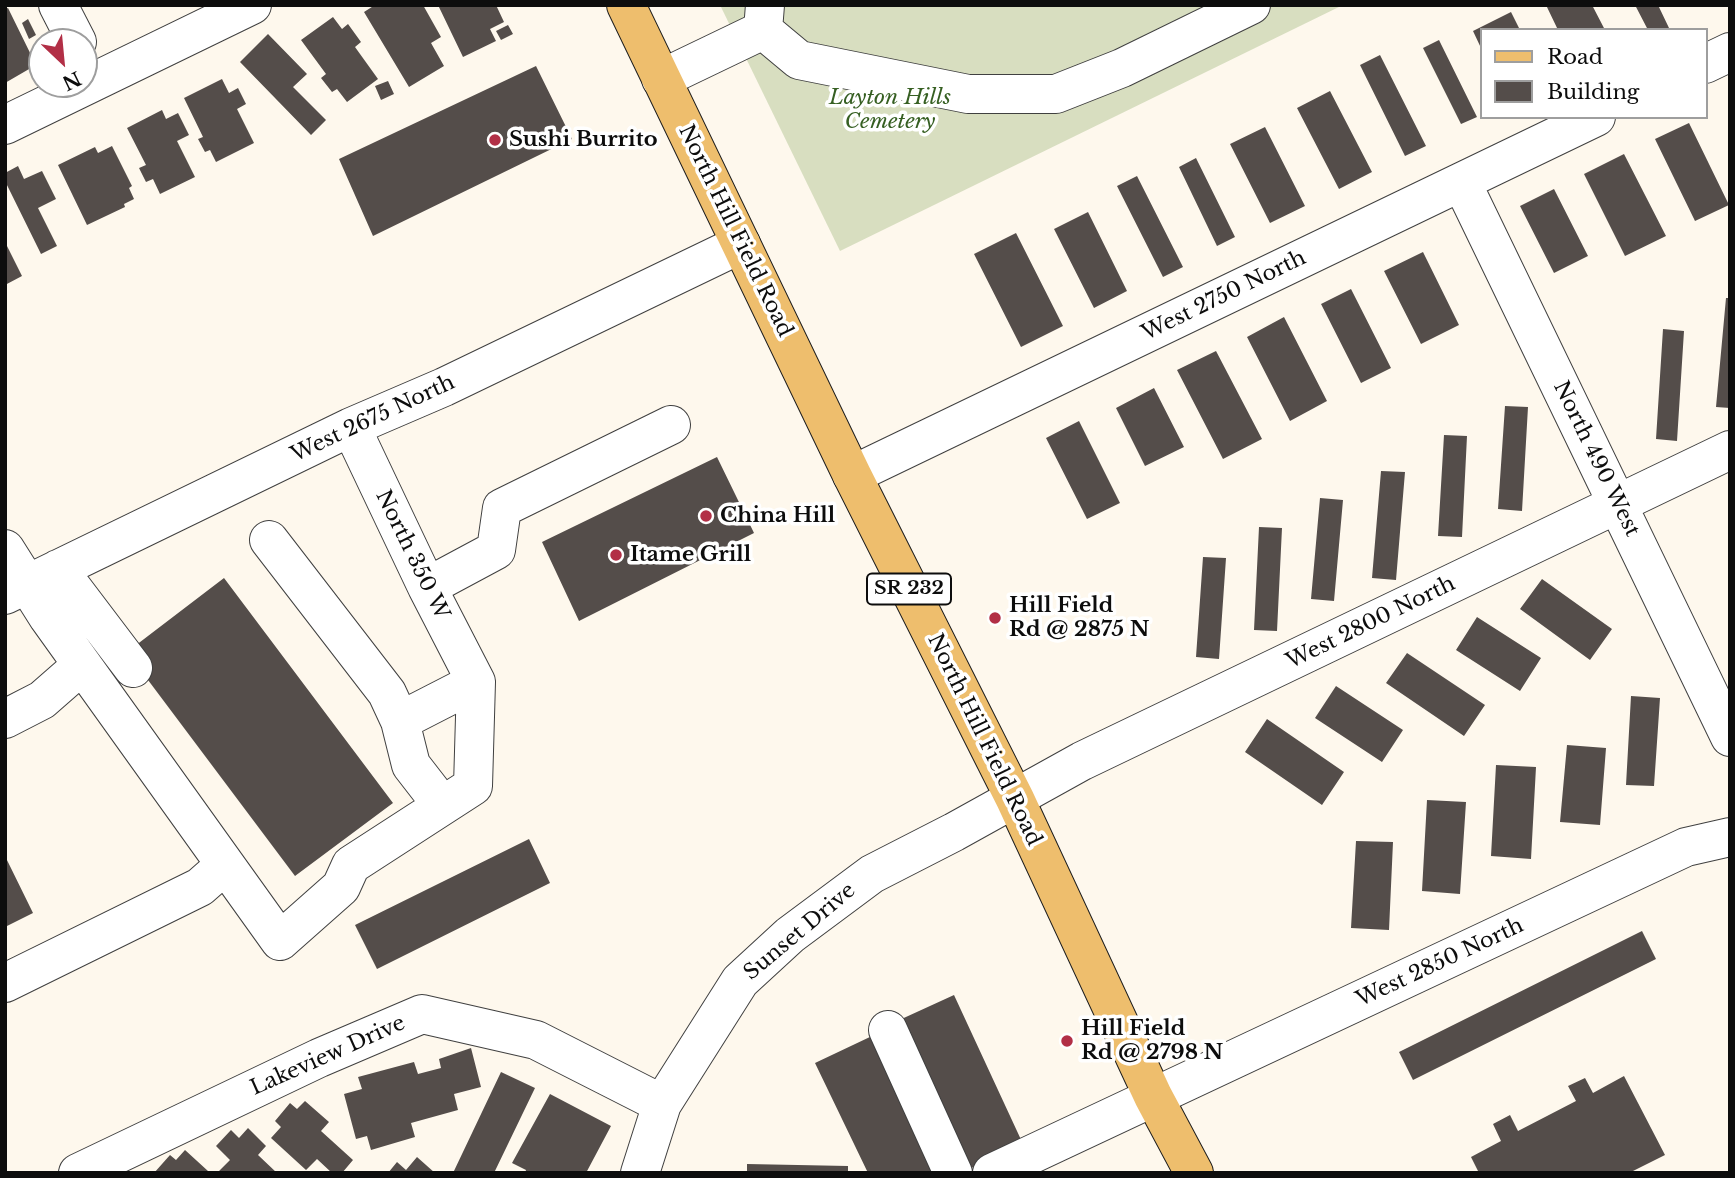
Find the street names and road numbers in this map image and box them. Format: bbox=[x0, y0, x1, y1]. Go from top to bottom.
street label: North Hill Field Road bbox=[673, 121, 797, 341]
street label: West 2750 North bbox=[1138, 245, 1310, 347]
street label: West 2675 North bbox=[287, 370, 459, 468]
street label: North 490 West bbox=[1547, 377, 1645, 541]
street label: North 350 W bbox=[370, 486, 454, 624]
street label: West 2800 North bbox=[1282, 571, 1460, 675]
road number: SR 232 bbox=[867, 574, 951, 604]
street label: North Hill Field Road bbox=[922, 630, 1046, 850]
street label: Sunset Drive bbox=[739, 878, 861, 986]
street label: West 2850 North bbox=[1352, 913, 1528, 1013]
street label: Lakeview Drive bbox=[247, 1011, 409, 1101]

